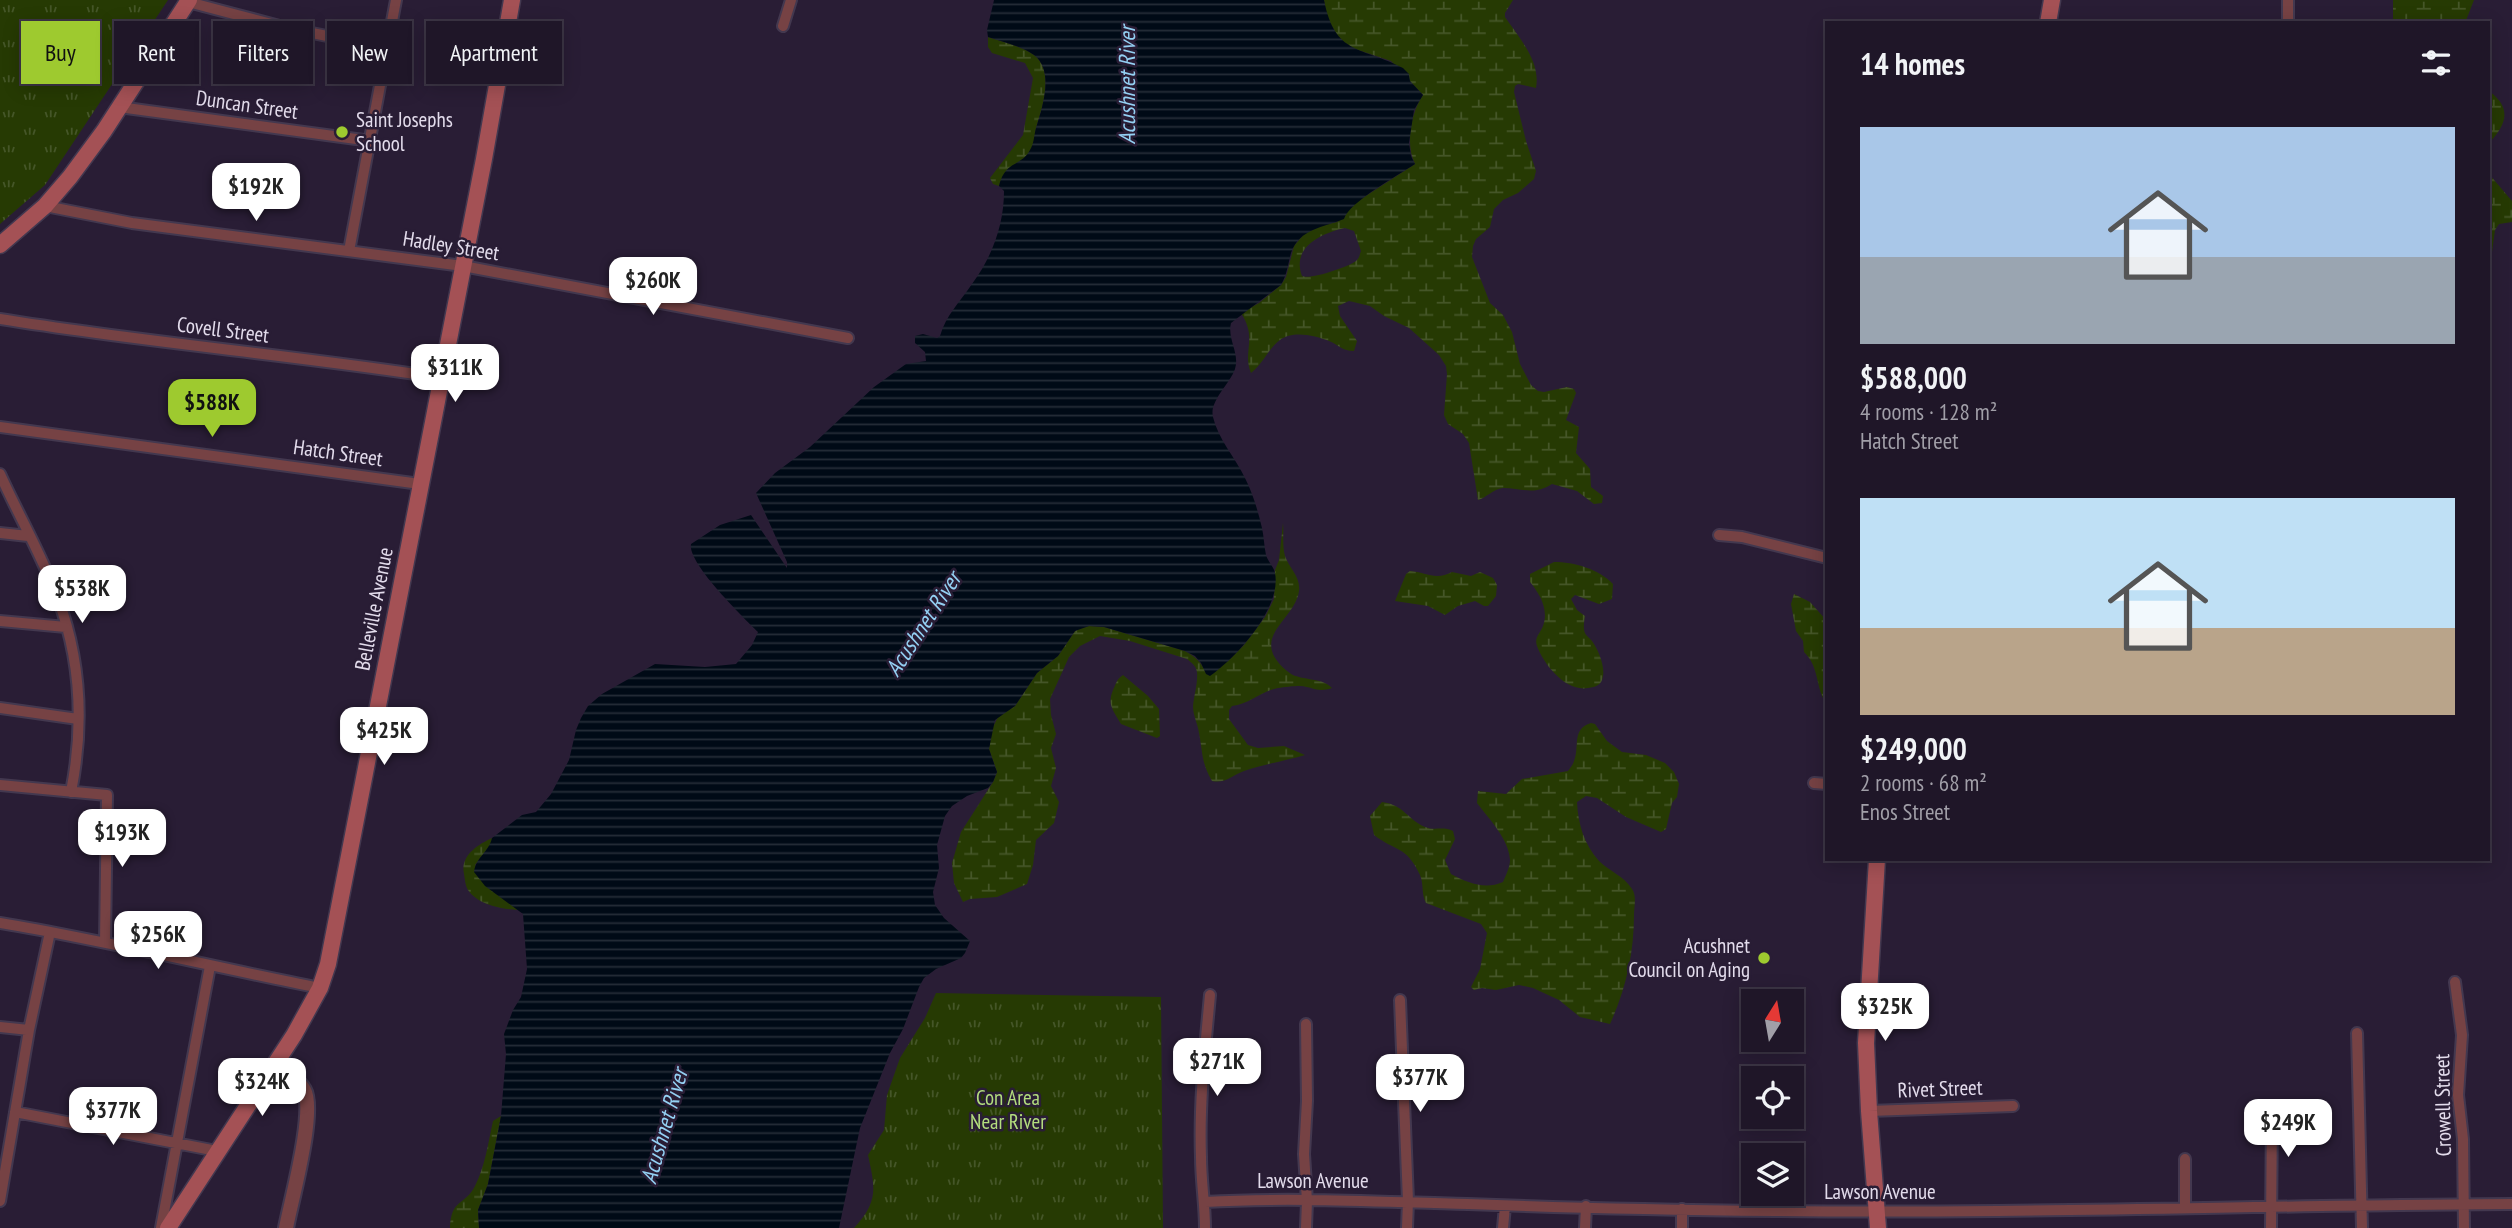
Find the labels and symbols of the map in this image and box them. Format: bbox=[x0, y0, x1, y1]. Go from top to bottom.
water label: Acushnet River bbox=[1112, 22, 1141, 144]
street label: Duncan Street bbox=[195, 84, 300, 125]
place label: Saint Josephs School bbox=[356, 106, 453, 157]
marker: Saint Josephs School bbox=[334, 124, 350, 140]
pin: $192K bbox=[207, 164, 305, 223]
street label: Hadley Street bbox=[401, 225, 501, 266]
pin: $260K bbox=[604, 258, 702, 317]
street label: Covell Street bbox=[176, 310, 271, 349]
pin: $311K bbox=[406, 344, 504, 404]
pin: $588K bbox=[163, 380, 261, 439]
street label: Hatch Street bbox=[292, 433, 385, 472]
street label: Belleville Avenue bbox=[348, 545, 399, 673]
water label: Acushnet River bbox=[878, 563, 969, 681]
pin: $538K bbox=[33, 566, 131, 625]
pin: $425K bbox=[335, 708, 433, 767]
pin: $193K bbox=[73, 810, 171, 869]
pin: $256K bbox=[109, 912, 207, 971]
place label: Acushnet Council on Aging bbox=[1628, 932, 1750, 983]
marker: Acushnet Council on Aging bbox=[1756, 950, 1772, 966]
pin: $325K bbox=[1836, 984, 1934, 1043]
north arrow bbox=[1741, 989, 1804, 1052]
pin: $271K bbox=[1168, 1038, 1266, 1098]
street label: Crowell Street bbox=[2428, 1053, 2457, 1157]
pin: $377K bbox=[1371, 1054, 1469, 1114]
pin: $324K bbox=[213, 1058, 311, 1118]
water label: Acushnet River bbox=[633, 1061, 695, 1187]
street label: Rivet Street bbox=[1897, 1074, 1983, 1103]
park label: Con Area Near River bbox=[970, 1084, 1046, 1135]
pin: $377K bbox=[64, 1088, 162, 1147]
pin: $249K bbox=[2239, 1100, 2337, 1159]
street label: Lawson Avenue bbox=[1257, 1167, 1369, 1194]
street label: Lawson Avenue bbox=[1824, 1178, 1936, 1205]

